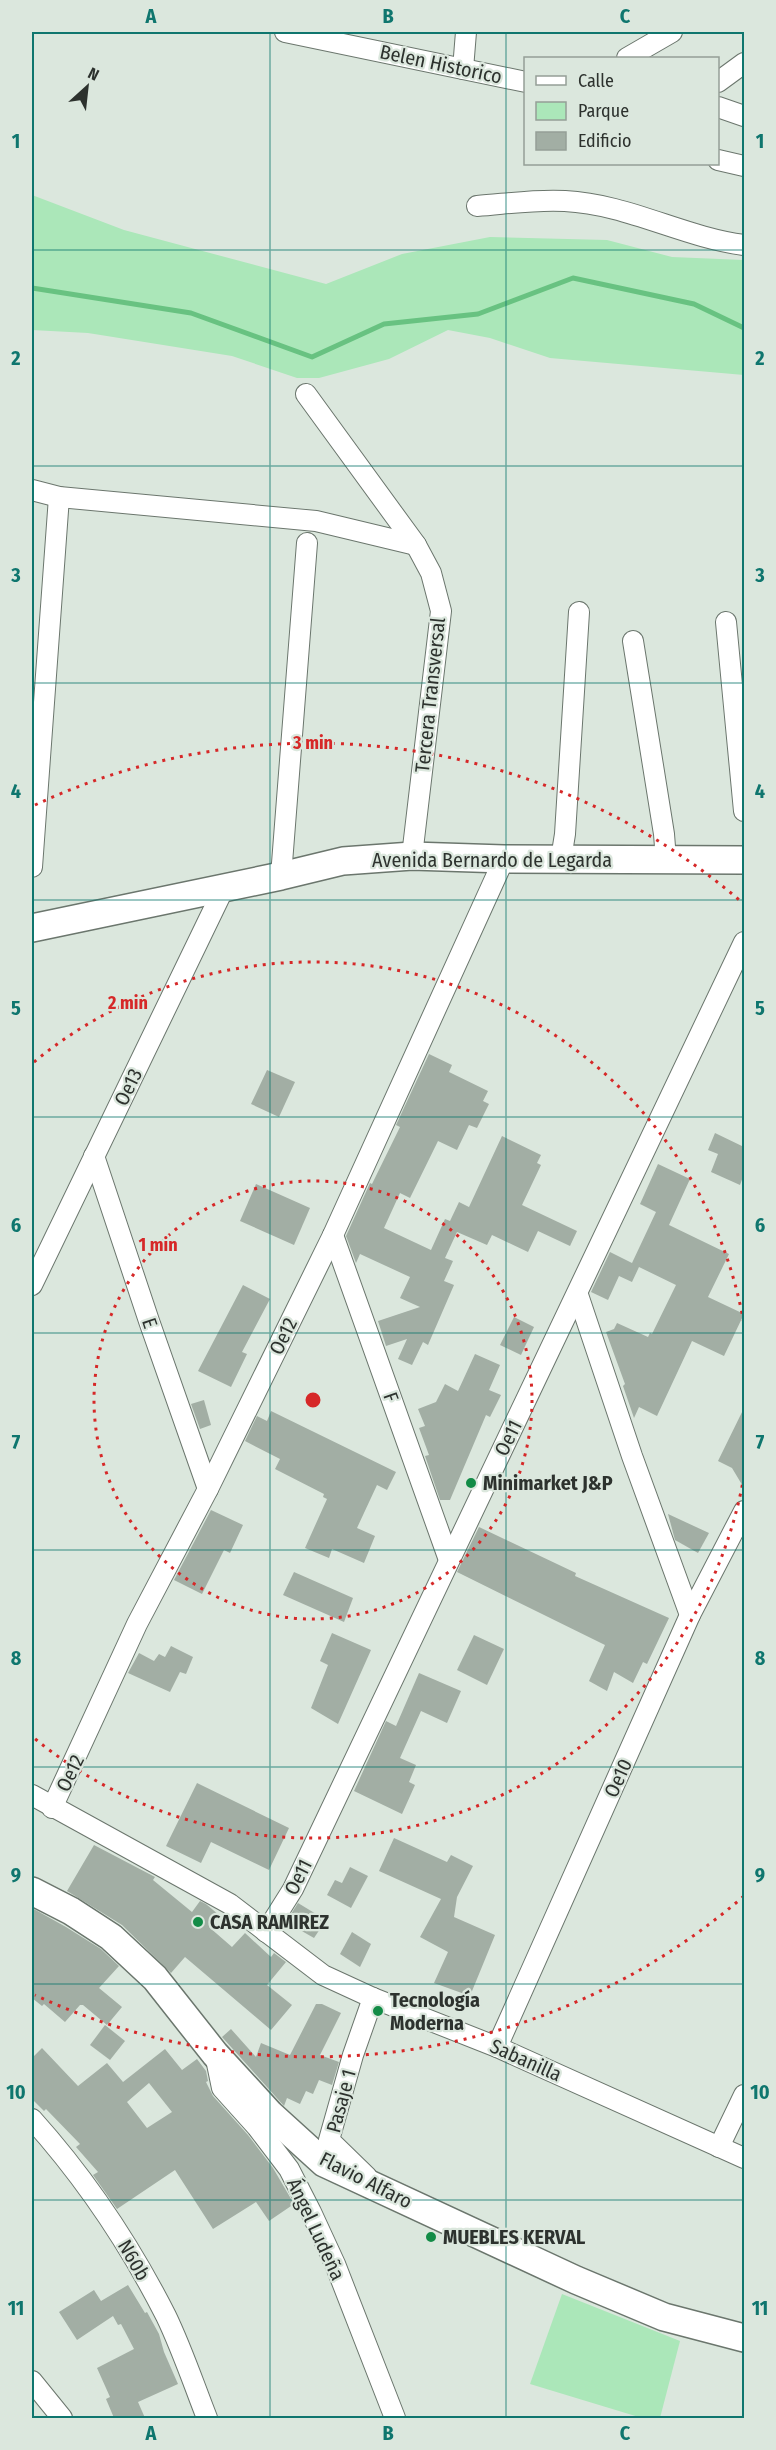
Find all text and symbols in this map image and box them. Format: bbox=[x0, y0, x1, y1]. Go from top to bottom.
text: A bbox=[145, 4, 158, 28]
text: B bbox=[382, 4, 394, 28]
text: C bbox=[620, 4, 631, 28]
street label: Belen Historico bbox=[378, 39, 504, 89]
north arrow bbox=[57, 57, 117, 117]
legend bbox=[524, 57, 719, 165]
text: N bbox=[85, 63, 102, 85]
text: Calle bbox=[578, 70, 614, 92]
text: Parque bbox=[578, 100, 629, 122]
text: 1 bbox=[12, 129, 20, 153]
text: 1 bbox=[756, 129, 764, 153]
text: Edificio bbox=[578, 130, 631, 152]
text: 2 bbox=[10, 346, 21, 370]
text: 2 bbox=[754, 346, 765, 370]
text: 3 bbox=[10, 563, 21, 587]
text: 3 bbox=[754, 563, 765, 587]
street label: Tercera Transversal bbox=[410, 616, 450, 774]
text: 3 min bbox=[292, 732, 333, 754]
text: 4 bbox=[11, 779, 21, 803]
text: 4 bbox=[755, 779, 765, 803]
street label: Avenida Bernardo de Legarda bbox=[372, 848, 612, 872]
text: 2 min bbox=[107, 992, 148, 1014]
text: 5 bbox=[11, 996, 21, 1020]
text: 5 bbox=[755, 996, 765, 1020]
street label: Oe13 bbox=[109, 1065, 147, 1109]
text: 6 bbox=[11, 1213, 21, 1237]
text: 6 bbox=[755, 1213, 765, 1237]
text: 1 min bbox=[138, 1234, 178, 1256]
street label: Oe12 bbox=[264, 1313, 302, 1358]
street label: E bbox=[137, 1315, 163, 1331]
street label: F bbox=[378, 1389, 404, 1405]
centre of rings bbox=[303, 1390, 323, 1410]
street label: Oe11 bbox=[489, 1416, 527, 1460]
text: 7 bbox=[12, 1430, 21, 1454]
text: 7 bbox=[756, 1430, 765, 1454]
place label: Minimarket J&P bbox=[483, 1471, 613, 1495]
marker: Minimarket J&P bbox=[464, 1476, 478, 1490]
text: 8 bbox=[11, 1646, 22, 1670]
text: 8 bbox=[755, 1646, 766, 1670]
street label: Oe12 bbox=[51, 1750, 89, 1795]
street label: Oe10 bbox=[599, 1755, 637, 1801]
street label: Oe11 bbox=[279, 1855, 317, 1899]
text: 9 bbox=[11, 1863, 21, 1887]
text: 9 bbox=[755, 1863, 765, 1887]
place label: CASA RAMIREZ bbox=[210, 1910, 329, 1934]
marker: CASA RAMIREZ bbox=[191, 1915, 205, 1929]
place label: Tecnología Moderna bbox=[390, 1988, 480, 2035]
marker: Tecnología Moderna bbox=[371, 2004, 385, 2018]
street label: Sabanilla bbox=[486, 2034, 566, 2086]
street label: Pasaje 1 bbox=[321, 2067, 361, 2135]
text: 10 bbox=[6, 2080, 26, 2104]
text: 10 bbox=[750, 2080, 770, 2104]
street label: Flavio Alfaro bbox=[316, 2146, 416, 2214]
street label: Ángel Ludeña bbox=[282, 2174, 350, 2284]
place label: MUEBLES KERVAL bbox=[443, 2225, 586, 2249]
marker: MUEBLES KERVAL bbox=[424, 2230, 438, 2244]
street label: N60b bbox=[113, 2235, 155, 2285]
text: 11 bbox=[8, 2296, 24, 2320]
text: 11 bbox=[752, 2296, 768, 2320]
text: A bbox=[145, 2421, 158, 2445]
text: B bbox=[382, 2421, 394, 2445]
text: C bbox=[620, 2421, 631, 2445]

